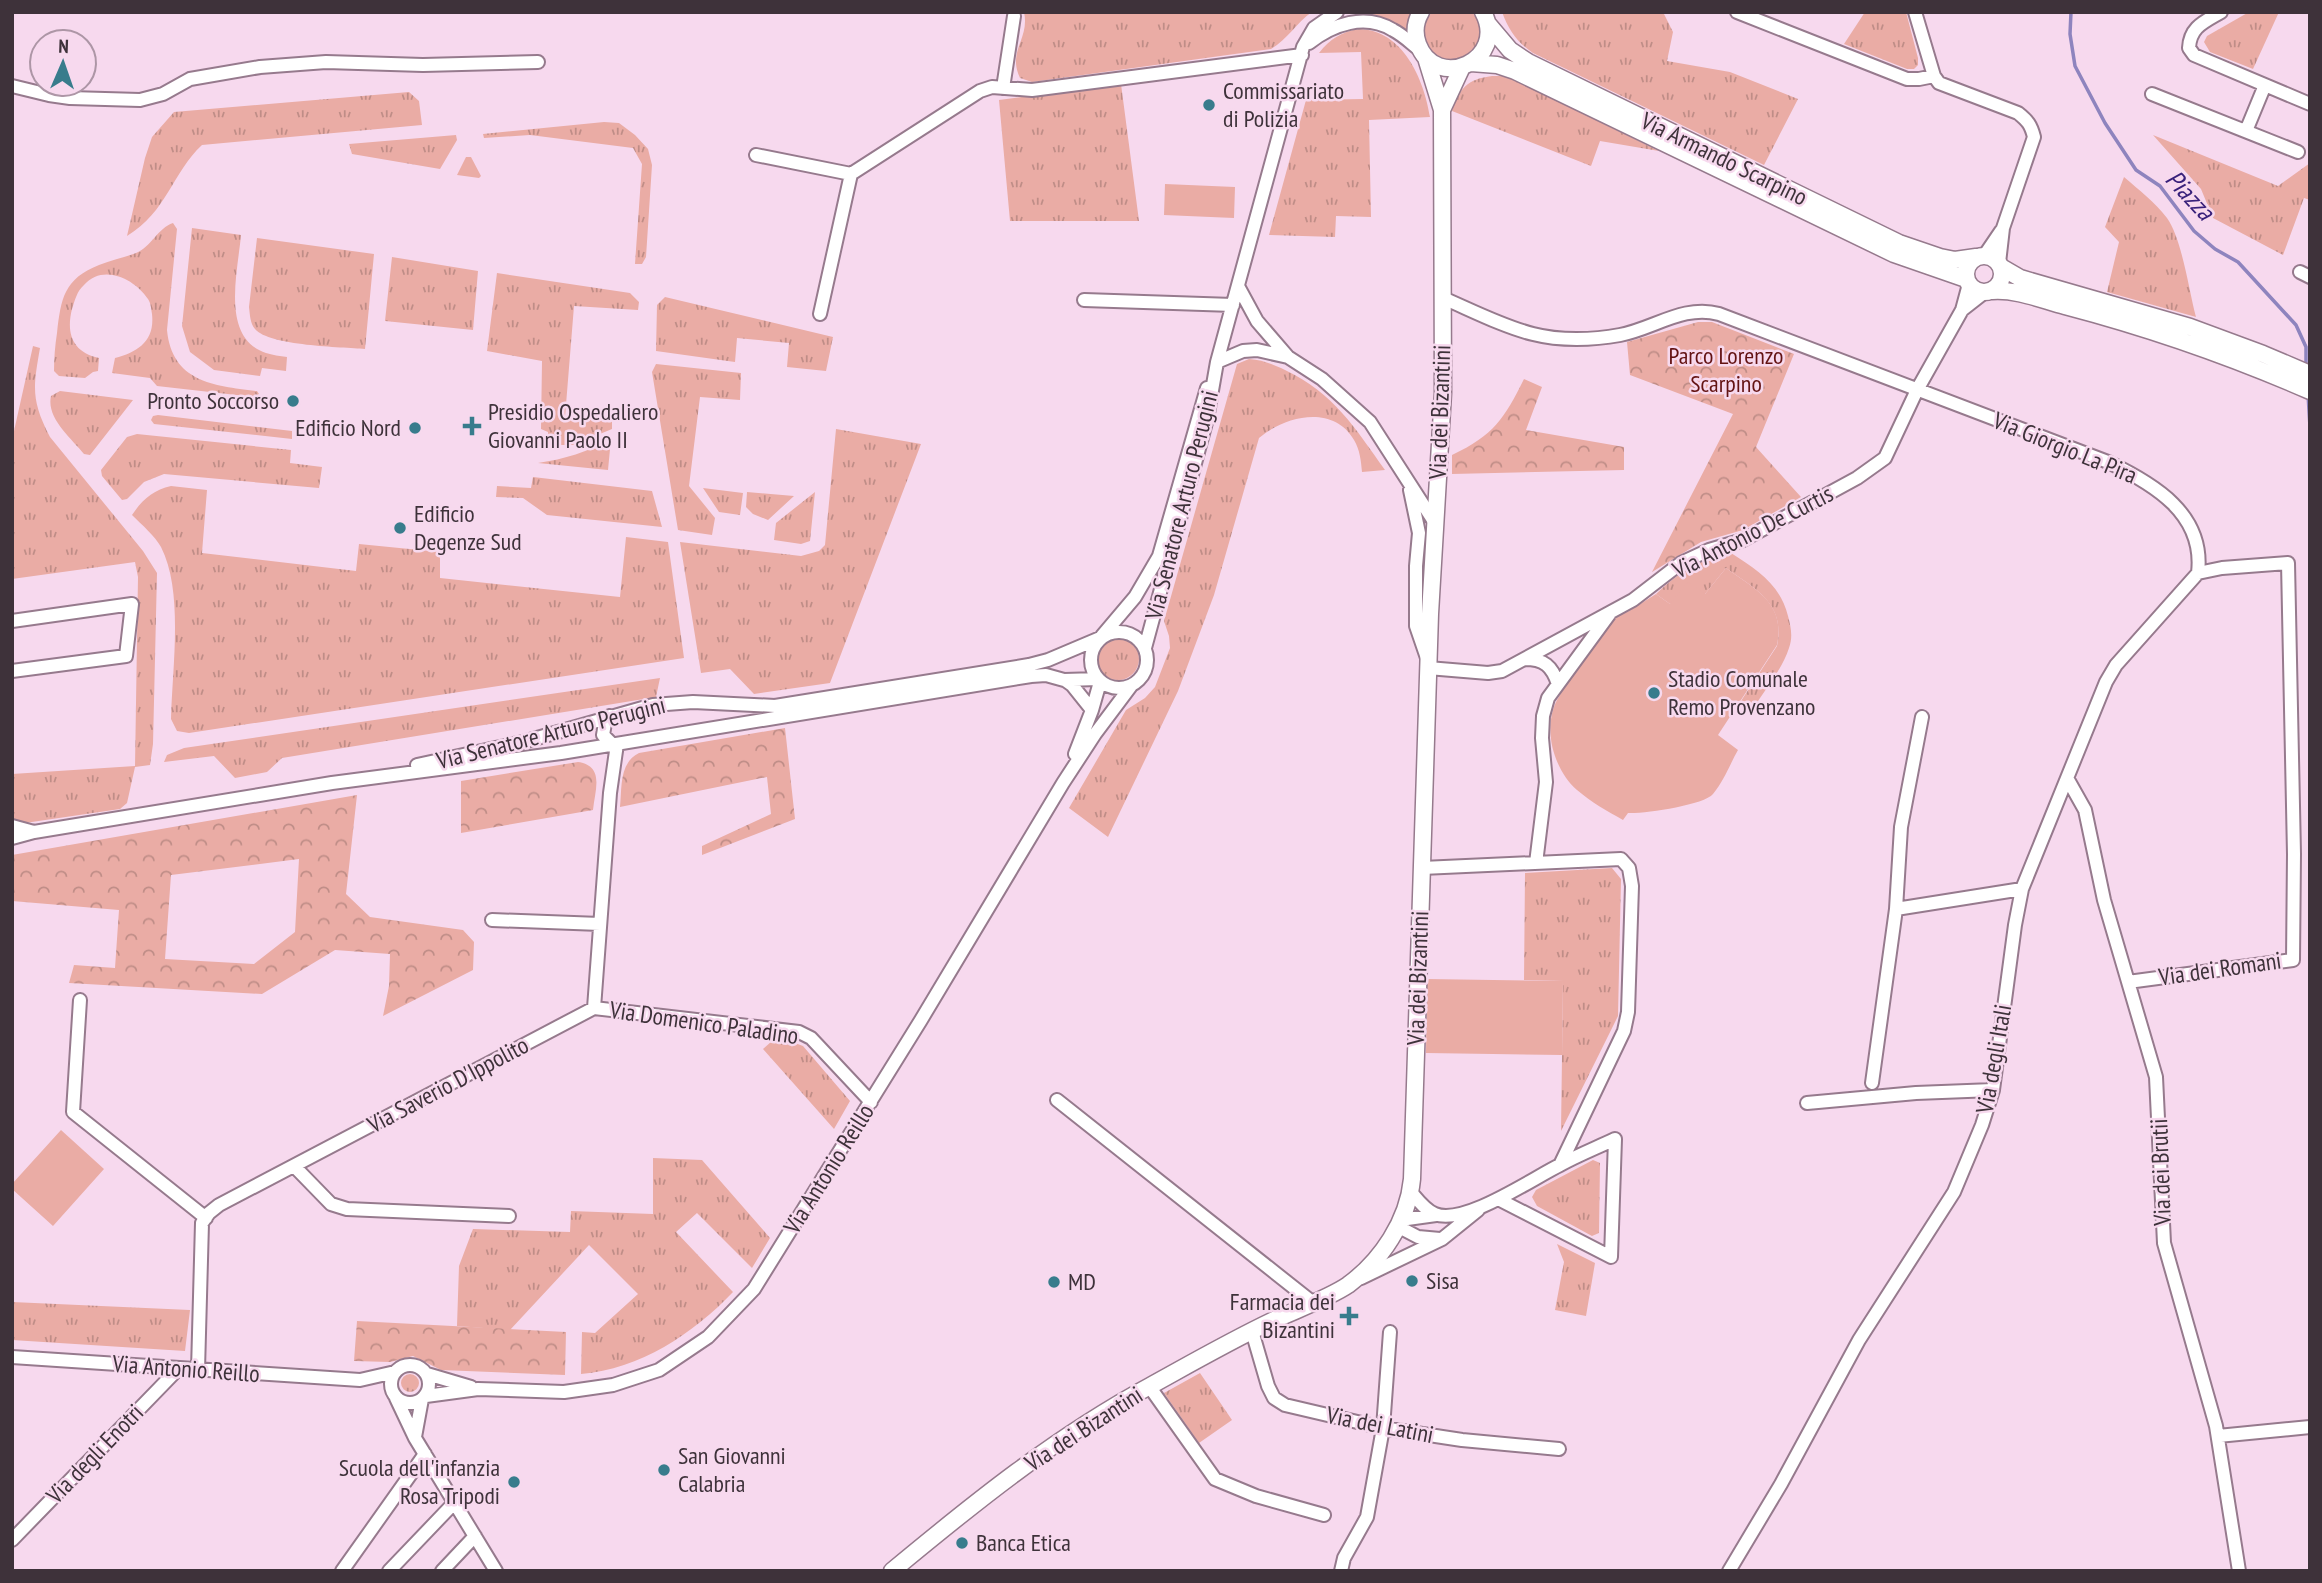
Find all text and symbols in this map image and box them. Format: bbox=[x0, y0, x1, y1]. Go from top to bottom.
north arrow bbox=[28, 28, 98, 98]
text: N bbox=[58, 34, 69, 58]
place label: Commissariato di Polizia bbox=[1223, 75, 1344, 134]
marker: Commissariato di Polizia bbox=[1201, 97, 1217, 113]
street label: Via Armando Scarpino bbox=[1635, 104, 1813, 212]
water label: Piazza bbox=[2159, 163, 2223, 228]
park label: Parco Lorenzo Scarpino bbox=[1669, 340, 1783, 399]
street label: Via dei Bizantini bbox=[1422, 344, 1457, 481]
place label: Pronto Soccorso bbox=[147, 385, 279, 416]
street label: Via Senatore Arturo Perugini bbox=[1138, 387, 1225, 624]
marker: Pronto Soccorso bbox=[285, 393, 301, 409]
place label: Presidio Ospedaliero Giovanni Paolo II bbox=[488, 396, 658, 455]
street label: Via Giorgio La Pira bbox=[1988, 404, 2142, 490]
place label: Edificio Nord bbox=[295, 412, 401, 443]
marker: Presidio Ospedaliero Giovanni Paolo II bbox=[462, 416, 482, 436]
marker: Edificio Nord bbox=[407, 420, 423, 436]
street label: Via Antonio De Curtis bbox=[1666, 478, 1838, 586]
place label: Edificio Degenze Sud bbox=[414, 498, 522, 557]
marker: Edificio Degenze Sud bbox=[392, 520, 408, 536]
place label: Stadio Comunale Remo Provenzano bbox=[1668, 663, 1815, 722]
marker: Stadio Comunale Remo Provenzano bbox=[1646, 685, 1662, 701]
street label: Via Senatore Arturo Perugini bbox=[432, 689, 669, 776]
street label: Via dei Bizantini bbox=[1400, 910, 1435, 1047]
street label: Via dei Romani bbox=[2156, 945, 2283, 993]
street label: Via Domenico Paladino bbox=[607, 994, 800, 1051]
street label: Via degli Itali bbox=[1969, 1002, 2018, 1117]
street label: Via Saverio D'Ippolito bbox=[361, 1029, 534, 1140]
street label: Via Antonio Reillo bbox=[776, 1098, 881, 1240]
street label: Via dei Brutii bbox=[2143, 1118, 2178, 1227]
place label: Sisa bbox=[1426, 1265, 1459, 1296]
place label: MD bbox=[1068, 1266, 1096, 1297]
marker: Sisa bbox=[1404, 1273, 1420, 1289]
marker: MD bbox=[1046, 1274, 1062, 1290]
place label: Farmacia dei Bizantini bbox=[1230, 1286, 1335, 1345]
marker: Farmacia dei Bizantini bbox=[1341, 1308, 1357, 1324]
street label: Via Antonio Reillo bbox=[110, 1348, 261, 1389]
street label: Via dei Bizantini bbox=[1018, 1379, 1149, 1479]
street label: Via degli Enotri bbox=[39, 1397, 150, 1511]
street label: Via dei Latini bbox=[1323, 1399, 1436, 1450]
place label: San Giovanni Calabria bbox=[678, 1440, 786, 1499]
place label: Scuola dell'infanzia Rosa Tripodi bbox=[339, 1452, 500, 1511]
marker: San Giovanni Calabria bbox=[656, 1462, 672, 1478]
marker: Scuola dell'infanzia Rosa Tripodi bbox=[506, 1474, 522, 1490]
place label: Banca Etica bbox=[976, 1527, 1071, 1558]
marker: Banca Etica bbox=[954, 1535, 970, 1551]

